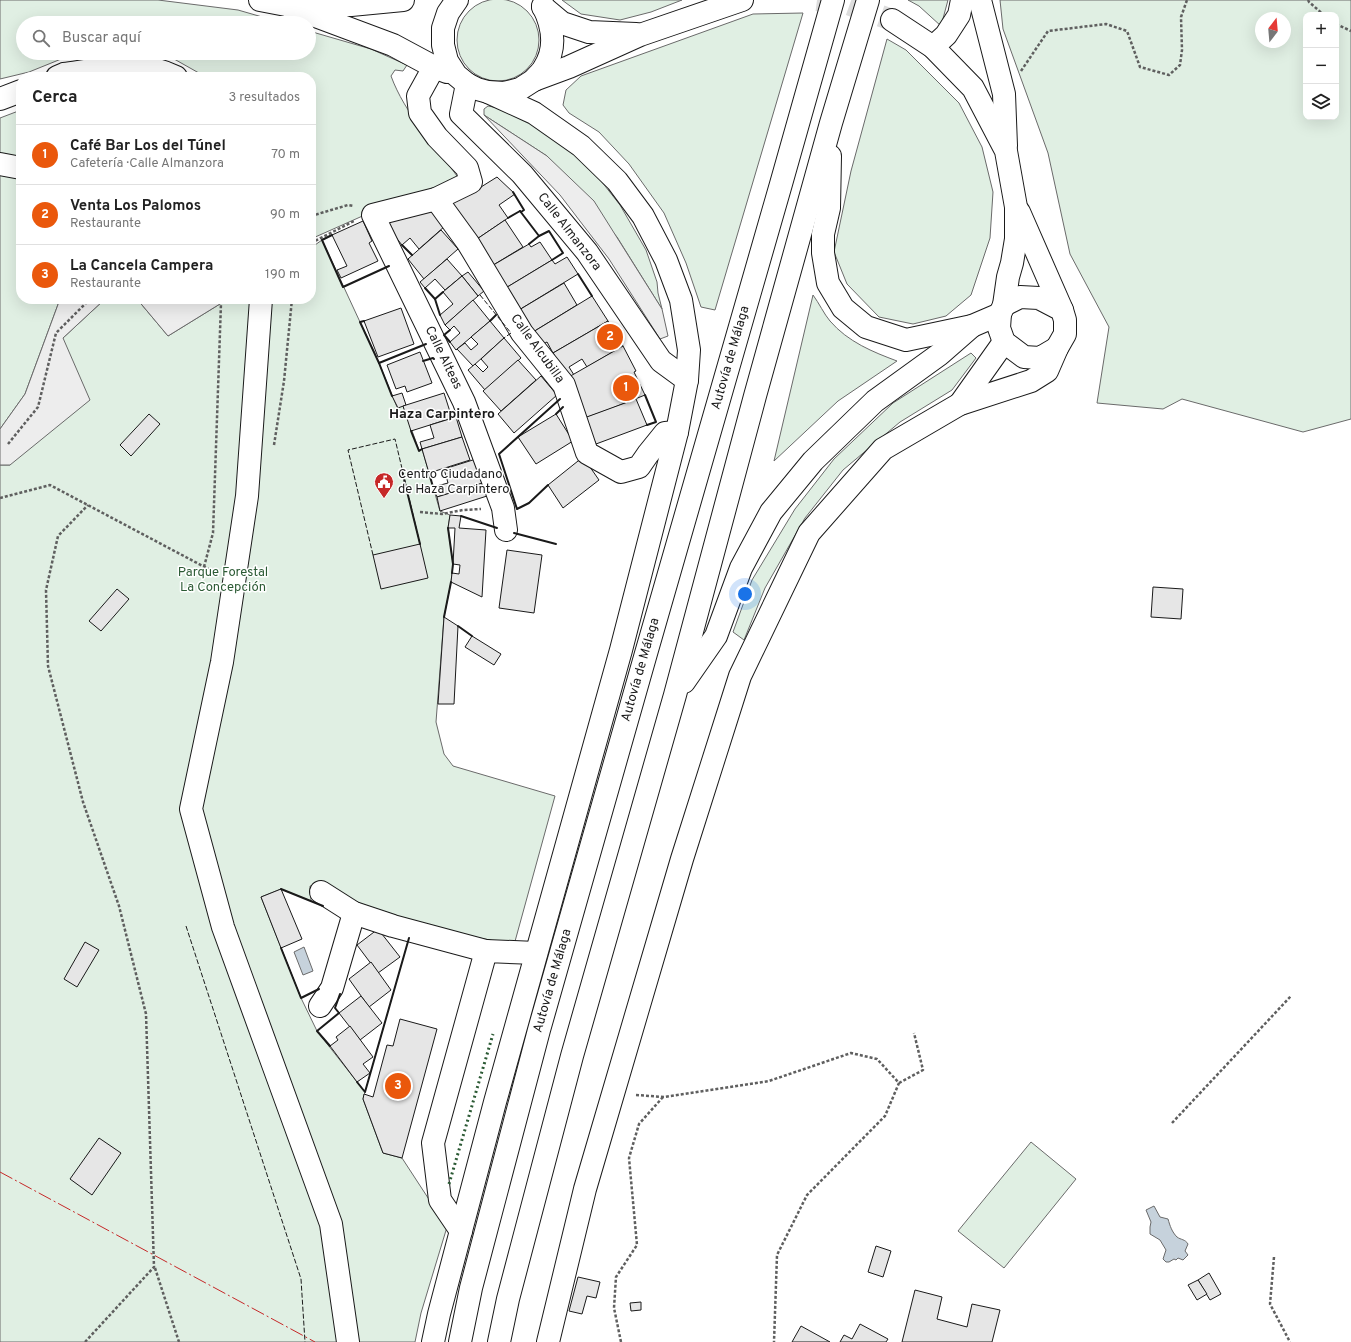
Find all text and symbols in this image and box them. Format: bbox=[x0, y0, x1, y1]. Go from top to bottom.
north arrow bbox=[1255, 12, 1291, 48]
map controls bbox=[1303, 12, 1339, 120]
button: + bbox=[1303, 12, 1339, 48]
search box bbox=[16, 16, 316, 60]
icon: search bbox=[30, 27, 52, 49]
text: Buscar aquí bbox=[62, 29, 141, 48]
button: − bbox=[1303, 48, 1339, 84]
button: layers bbox=[1303, 84, 1339, 120]
text: Cerca bbox=[32, 87, 78, 109]
text: 3 resultados bbox=[228, 90, 300, 106]
text: Café Bar Los del Túnel bbox=[70, 137, 226, 156]
text: 1 bbox=[42, 147, 48, 163]
text: 70 m bbox=[271, 147, 300, 163]
text: Cafetería · Calle Almanzora bbox=[70, 156, 224, 172]
street label: Calle Almanzora bbox=[534, 190, 604, 274]
text: Venta Los Palomos bbox=[70, 197, 201, 216]
text: 2 bbox=[41, 207, 49, 223]
text: 90 m bbox=[270, 207, 300, 223]
text: Restaurante bbox=[70, 216, 141, 232]
text: La Cancela Campera bbox=[70, 257, 213, 276]
text: 3 bbox=[41, 267, 49, 283]
text: 190 m bbox=[265, 267, 300, 283]
text: Restaurante bbox=[70, 276, 141, 292]
street label: Autovía de Málaga bbox=[709, 304, 753, 412]
street label: Calle Alcubilla bbox=[506, 311, 568, 387]
pin: 2 bbox=[597, 322, 623, 352]
street label: Calle Alteas bbox=[421, 324, 465, 392]
pin: 1 bbox=[613, 373, 639, 403]
district label: Haza Carpintero bbox=[389, 406, 495, 423]
place label: Centro Ciudadano de Haza Carpintero bbox=[398, 467, 509, 498]
public building icon: Centro Ciudadano de Haza Carpintero bbox=[373, 471, 395, 499]
park label: Parque Forestal La Concepción bbox=[178, 565, 268, 596]
your location bbox=[735, 584, 755, 604]
street label: Autovía de Málaga bbox=[619, 616, 663, 724]
street label: Autovía de Málaga bbox=[531, 927, 575, 1035]
pin: 3 bbox=[385, 1071, 411, 1101]

